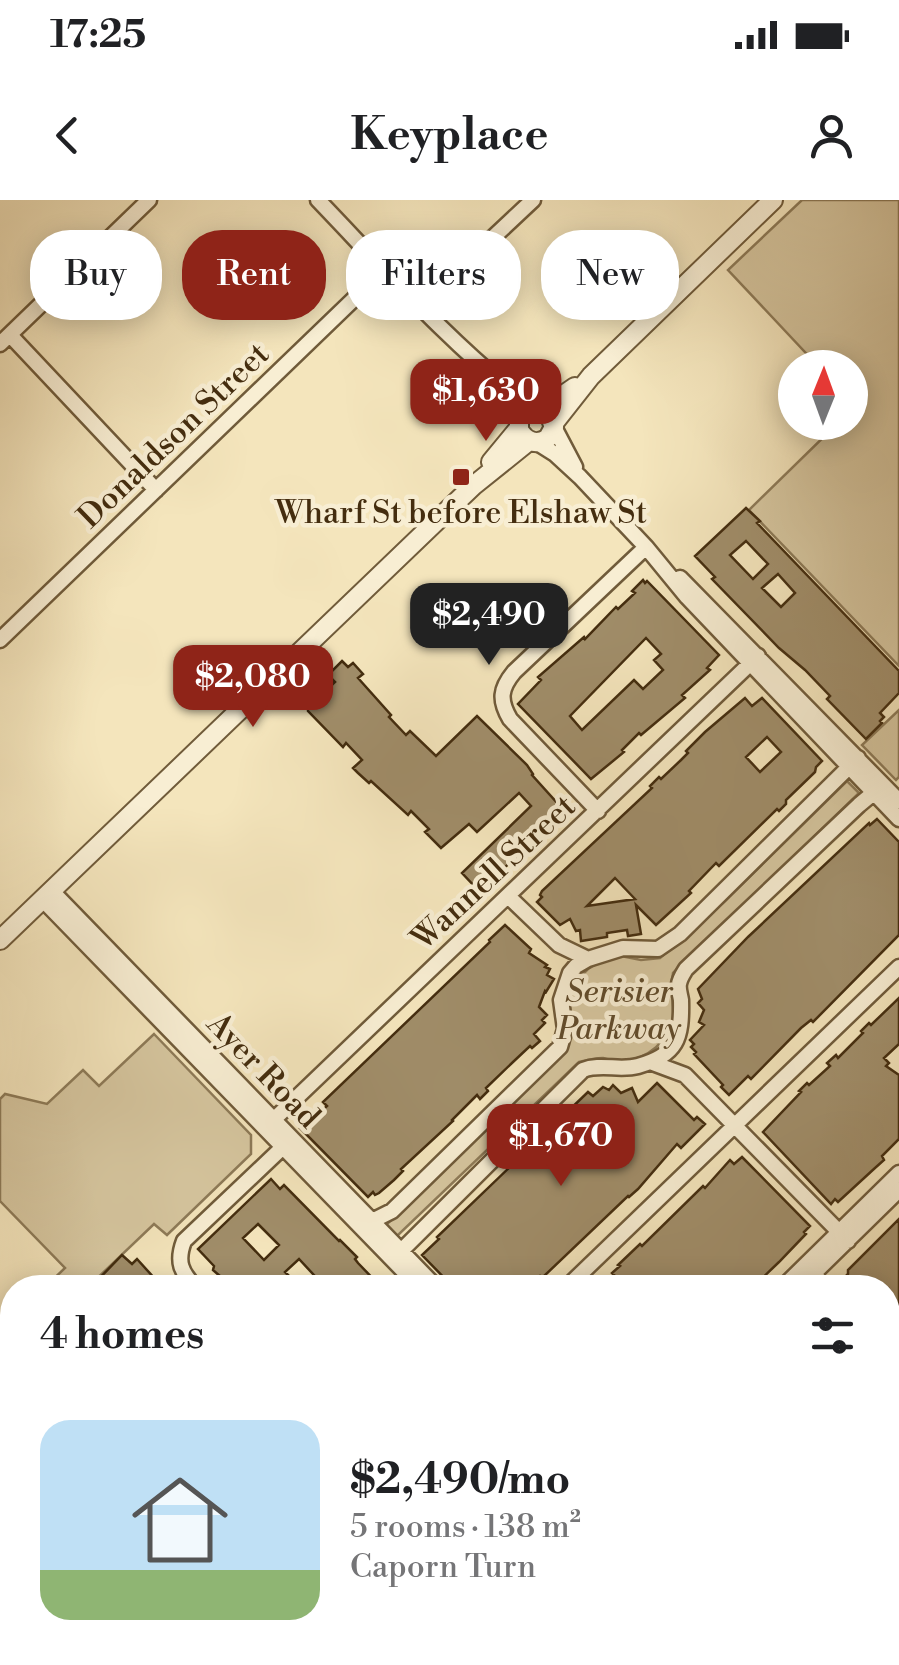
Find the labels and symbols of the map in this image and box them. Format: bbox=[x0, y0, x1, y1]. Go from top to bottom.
street label: Donaldson Street bbox=[70, 334, 278, 537]
north arrow bbox=[778, 350, 868, 440]
pin: $1,630 bbox=[405, 359, 567, 444]
marker: Wharf St before Elshaw St bbox=[450, 466, 472, 488]
place label: Wharf St before Elshaw St bbox=[274, 493, 647, 533]
pin: $2,490 bbox=[408, 583, 570, 668]
pin: $2,080 bbox=[172, 645, 334, 730]
street label: Wannell Street bbox=[403, 787, 584, 960]
park label: Serisier Parkway bbox=[556, 972, 682, 1049]
street label: Ayer Road bbox=[197, 1004, 328, 1137]
pin: $1,670 bbox=[480, 1104, 642, 1189]

